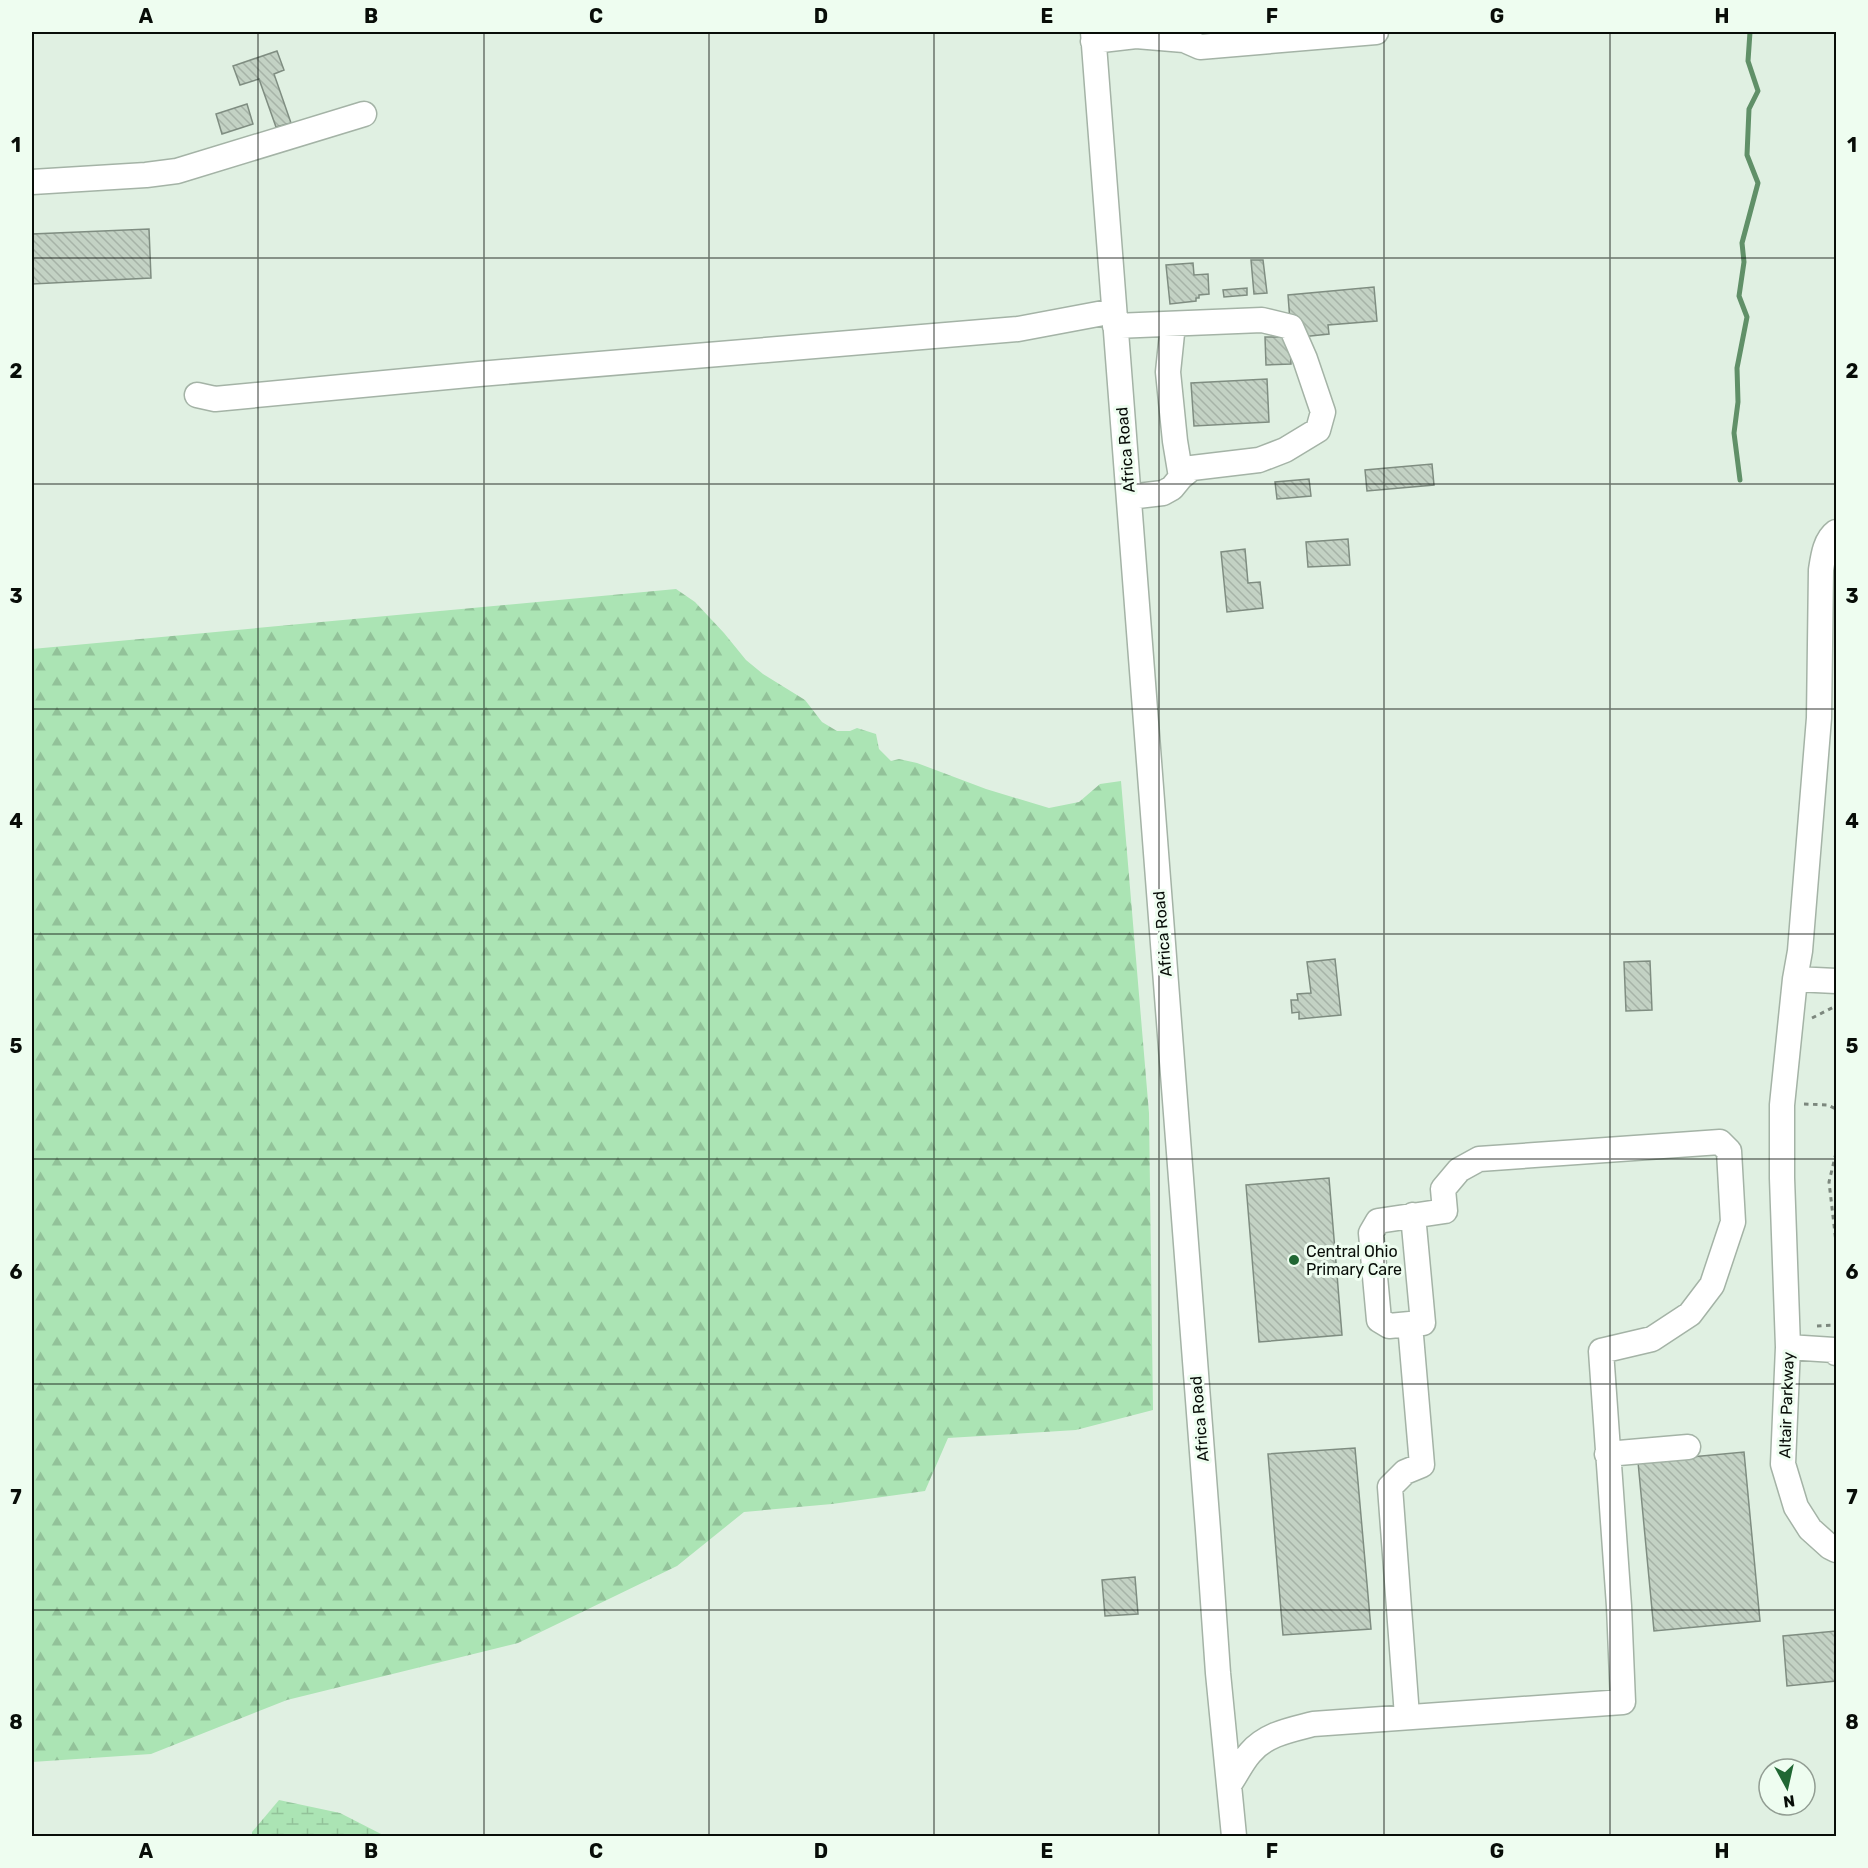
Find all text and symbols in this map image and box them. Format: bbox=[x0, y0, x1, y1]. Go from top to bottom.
text: A bbox=[139, 4, 154, 28]
text: B bbox=[364, 4, 378, 28]
text: C bbox=[589, 4, 603, 28]
text: D bbox=[814, 4, 828, 28]
text: E bbox=[1041, 4, 1053, 28]
text: F bbox=[1266, 4, 1278, 28]
text: G bbox=[1490, 4, 1504, 28]
text: H bbox=[1715, 4, 1729, 28]
text: 1 bbox=[11, 133, 21, 157]
text: 1 bbox=[1847, 133, 1857, 157]
text: 2 bbox=[10, 359, 23, 383]
text: 2 bbox=[1846, 359, 1859, 383]
street label: Africa Road bbox=[1112, 406, 1139, 494]
text: 3 bbox=[9, 584, 23, 608]
text: 3 bbox=[1845, 584, 1859, 608]
text: 4 bbox=[9, 809, 23, 833]
text: 4 bbox=[1845, 809, 1859, 833]
street label: Africa Road bbox=[1149, 890, 1176, 978]
text: 5 bbox=[10, 1034, 23, 1058]
text: 5 bbox=[1846, 1034, 1859, 1058]
place label: Central Ohio Primary Care bbox=[1306, 1242, 1402, 1279]
marker: Central Ohio Primary Care bbox=[1287, 1253, 1301, 1267]
text: 6 bbox=[9, 1260, 23, 1284]
text: 6 bbox=[1845, 1260, 1859, 1284]
street label: Altair Parkway bbox=[1775, 1351, 1798, 1459]
street label: Africa Road bbox=[1186, 1375, 1213, 1463]
text: 7 bbox=[10, 1485, 22, 1509]
text: 7 bbox=[1846, 1485, 1858, 1509]
text: 8 bbox=[9, 1710, 23, 1734]
text: 8 bbox=[1845, 1710, 1859, 1734]
north arrow bbox=[1757, 1757, 1817, 1817]
text: N bbox=[1782, 1791, 1796, 1812]
text: A bbox=[139, 1839, 154, 1863]
text: B bbox=[364, 1839, 378, 1863]
text: C bbox=[589, 1839, 603, 1863]
text: D bbox=[814, 1839, 828, 1863]
text: E bbox=[1041, 1839, 1053, 1863]
text: F bbox=[1266, 1839, 1278, 1863]
text: G bbox=[1490, 1839, 1504, 1863]
text: H bbox=[1715, 1839, 1729, 1863]

